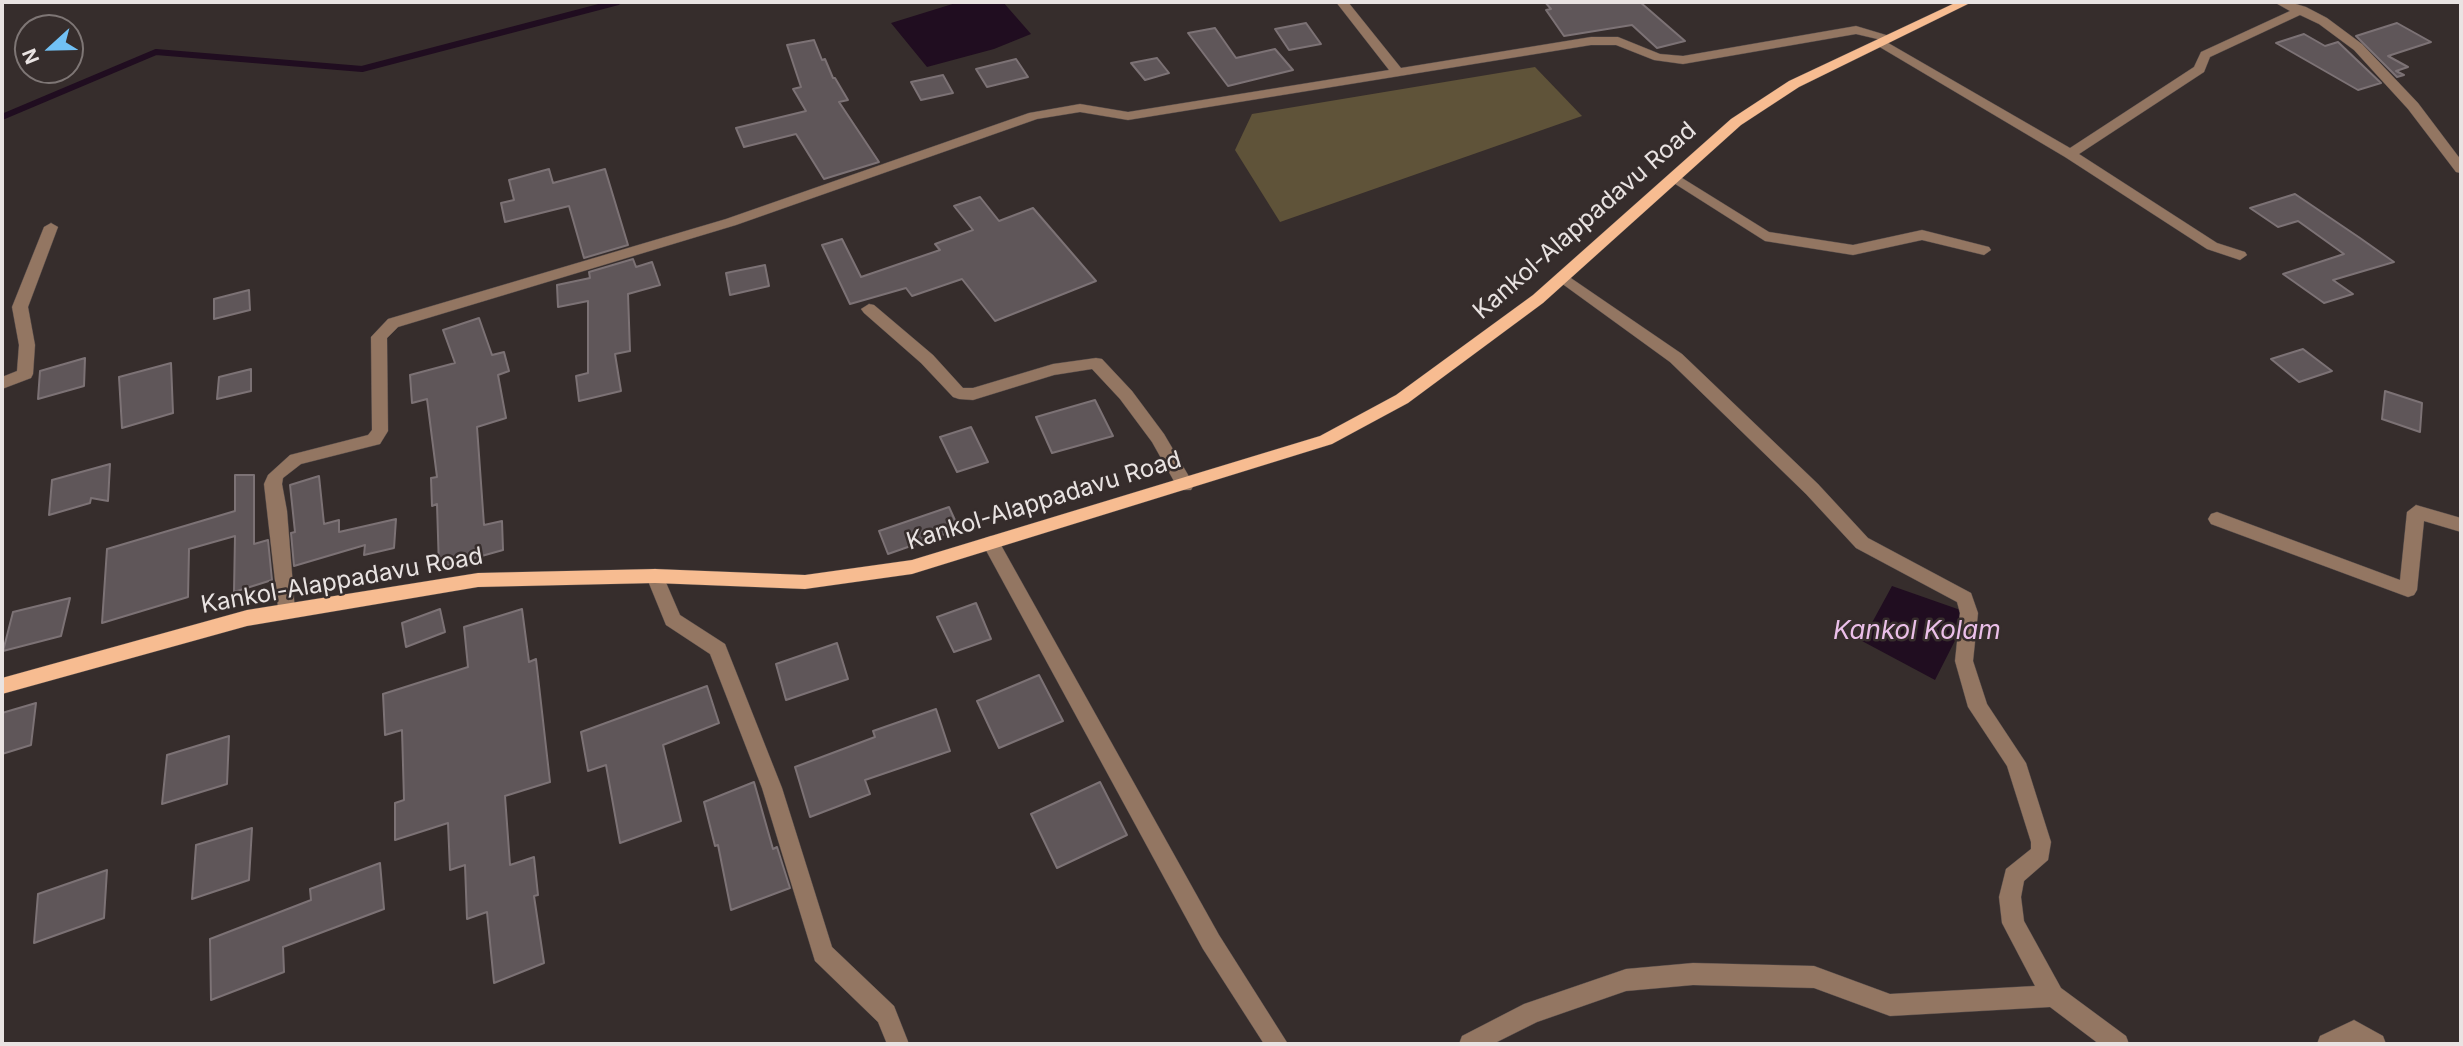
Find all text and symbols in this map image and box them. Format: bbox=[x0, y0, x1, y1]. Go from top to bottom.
north arrow bbox=[14, 14, 84, 84]
text: N bbox=[18, 45, 44, 67]
street label: Kankol-Alappadavu Road bbox=[1468, 116, 1702, 326]
street label: Kankol-Alappadavu Road bbox=[903, 445, 1185, 557]
street label: Kankol-Alappadavu Road bbox=[199, 542, 485, 620]
water label: Kankol Kolam bbox=[1833, 615, 2001, 647]

